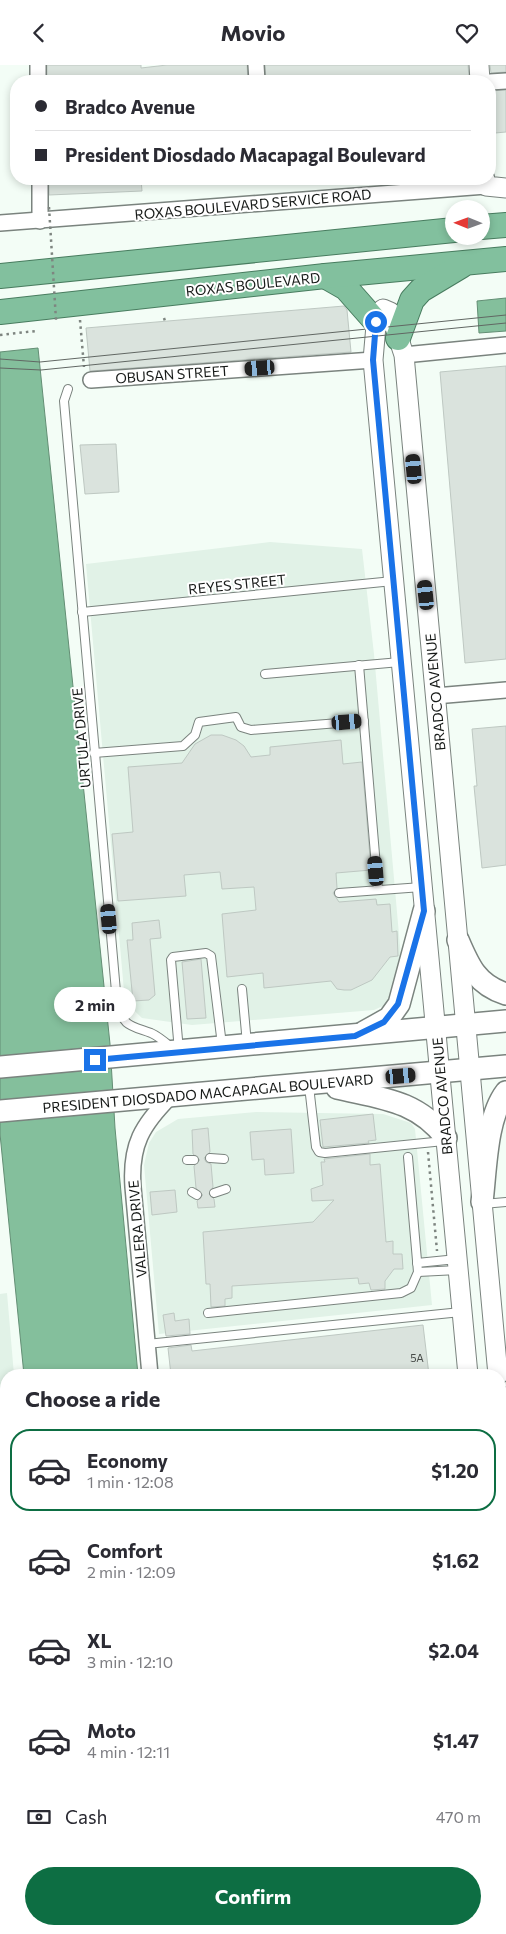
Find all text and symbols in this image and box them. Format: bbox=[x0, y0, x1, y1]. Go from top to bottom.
icon: back bbox=[25, 19, 53, 47]
text: Movio bbox=[221, 19, 285, 46]
icon: heart bbox=[453, 19, 481, 47]
text: Bradco Avenue bbox=[65, 95, 195, 118]
text: President Diosdado Macapagal Boulevard bbox=[65, 143, 426, 166]
street label: ROXAS BOULEVARD SERVICE ROAD bbox=[134, 185, 372, 223]
north arrow bbox=[445, 200, 490, 245]
map controls bbox=[445, 200, 490, 245]
street label: ROXAS BOULEVARD bbox=[185, 268, 321, 300]
route start bbox=[365, 311, 387, 333]
car bbox=[244, 359, 275, 377]
street label: OBUSAN STREET bbox=[115, 362, 229, 386]
car bbox=[405, 453, 422, 485]
street label: REYES STREET bbox=[187, 570, 287, 598]
car bbox=[416, 579, 435, 611]
street label: BRADCO AVENUE bbox=[421, 633, 449, 751]
street label: URTULA DRIVE bbox=[68, 687, 94, 789]
car bbox=[331, 713, 362, 731]
car bbox=[367, 855, 384, 887]
car bbox=[100, 903, 117, 935]
callout: 2 min bbox=[54, 987, 136, 1023]
text: 2 min bbox=[75, 995, 115, 1014]
street label: BRADCO AVENUE bbox=[428, 1037, 456, 1155]
route end bbox=[84, 1049, 106, 1071]
car bbox=[385, 1067, 416, 1085]
street label: PRESIDENT DIOSDADO MACAPAGAL BOULEVARD bbox=[42, 1070, 374, 1116]
street label: VALERA DRIVE bbox=[124, 1180, 150, 1278]
house number: 5A bbox=[410, 1351, 424, 1364]
text: Choose a ride bbox=[25, 1385, 160, 1412]
icon: car bbox=[27, 1448, 72, 1493]
text: Economy bbox=[87, 1449, 168, 1472]
text: $1.20 bbox=[431, 1459, 479, 1482]
text: 1 min · 12:08 bbox=[87, 1472, 174, 1491]
icon: car bbox=[27, 1538, 72, 1583]
text: Comfort bbox=[87, 1539, 163, 1562]
text: $1.62 bbox=[432, 1549, 479, 1572]
text: 2 min · 12:09 bbox=[87, 1562, 176, 1581]
icon: car bbox=[27, 1628, 72, 1673]
text: XL bbox=[87, 1629, 112, 1652]
text: $2.04 bbox=[428, 1639, 479, 1662]
text: 3 min · 12:10 bbox=[87, 1652, 173, 1671]
icon: car bbox=[27, 1718, 72, 1763]
text: Moto bbox=[87, 1719, 136, 1742]
text: $1.47 bbox=[433, 1729, 479, 1752]
text: 4 min · 12:11 bbox=[87, 1742, 170, 1761]
icon: cash bbox=[25, 1803, 53, 1831]
text: Cash bbox=[65, 1805, 107, 1828]
text: 470 m bbox=[436, 1807, 481, 1826]
button: Confirm bbox=[25, 1867, 481, 1925]

